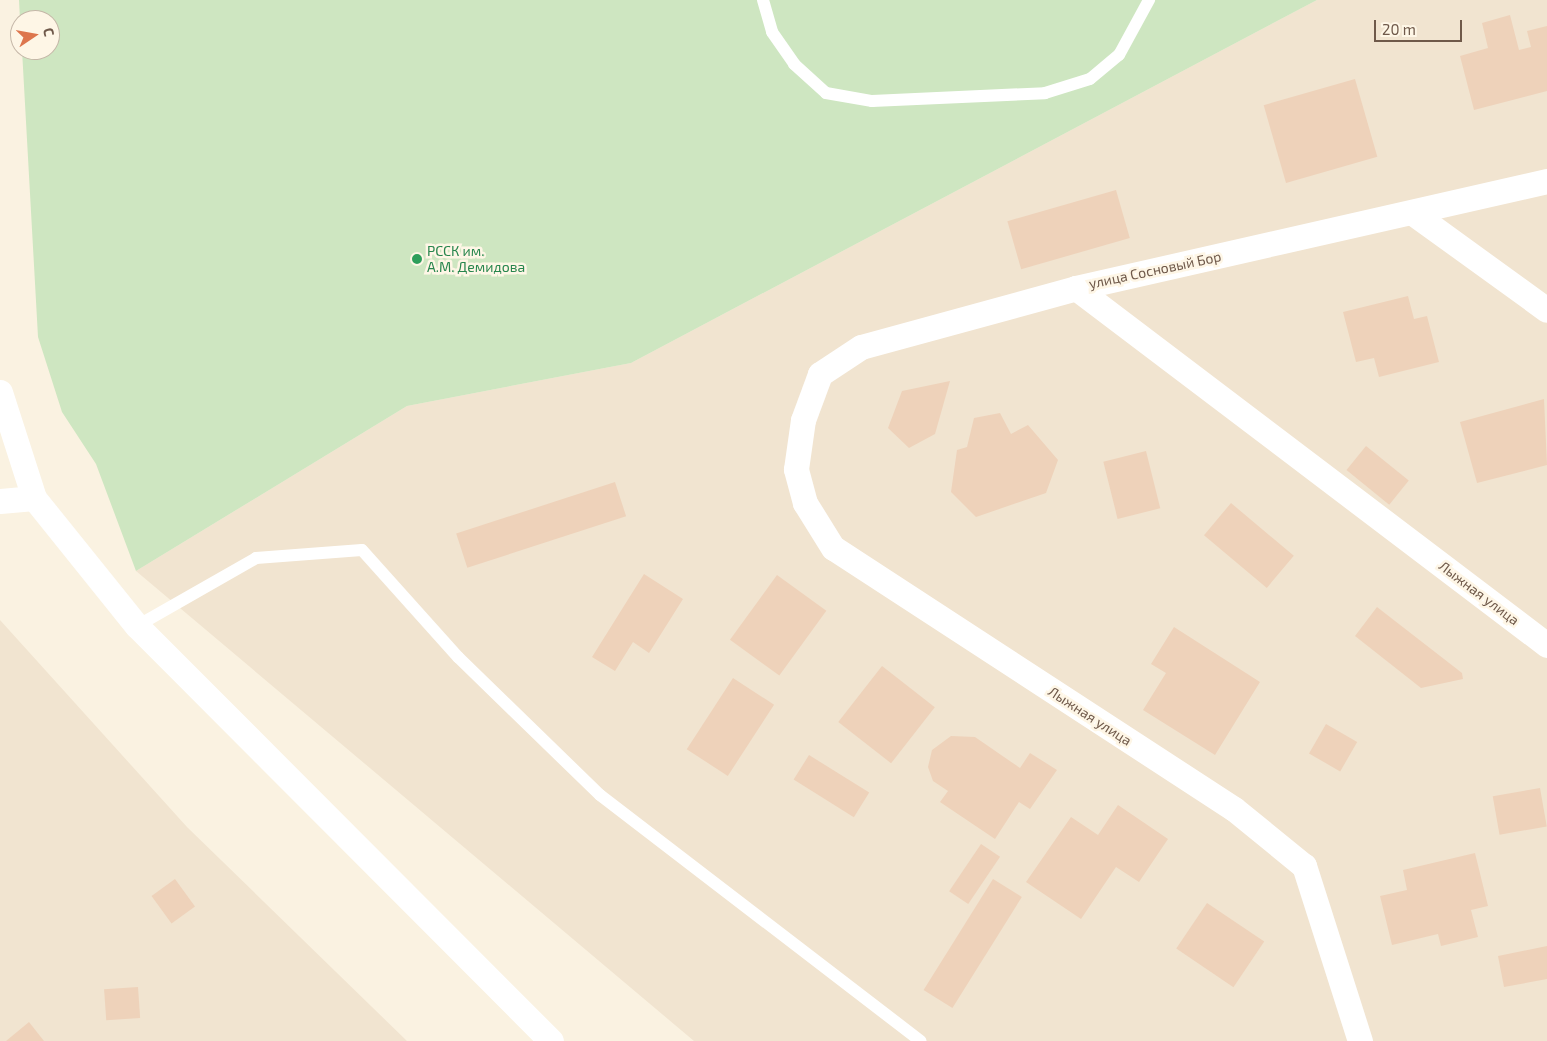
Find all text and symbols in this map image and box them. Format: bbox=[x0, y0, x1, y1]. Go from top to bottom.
north arrow bbox=[10, 10, 60, 60]
scale bar bbox=[1377, 10, 1464, 42]
text: 20 m bbox=[1382, 20, 1416, 38]
text: С bbox=[40, 26, 58, 38]
place label: РССК им. А.М. Демидова bbox=[427, 243, 525, 276]
street label: улица Сосновый Бор bbox=[1087, 248, 1223, 292]
marker: РССК им. А.М. Демидова bbox=[411, 253, 423, 265]
street label: Лыжная улица bbox=[1436, 557, 1522, 629]
street label: Лыжная улица bbox=[1045, 683, 1135, 749]

